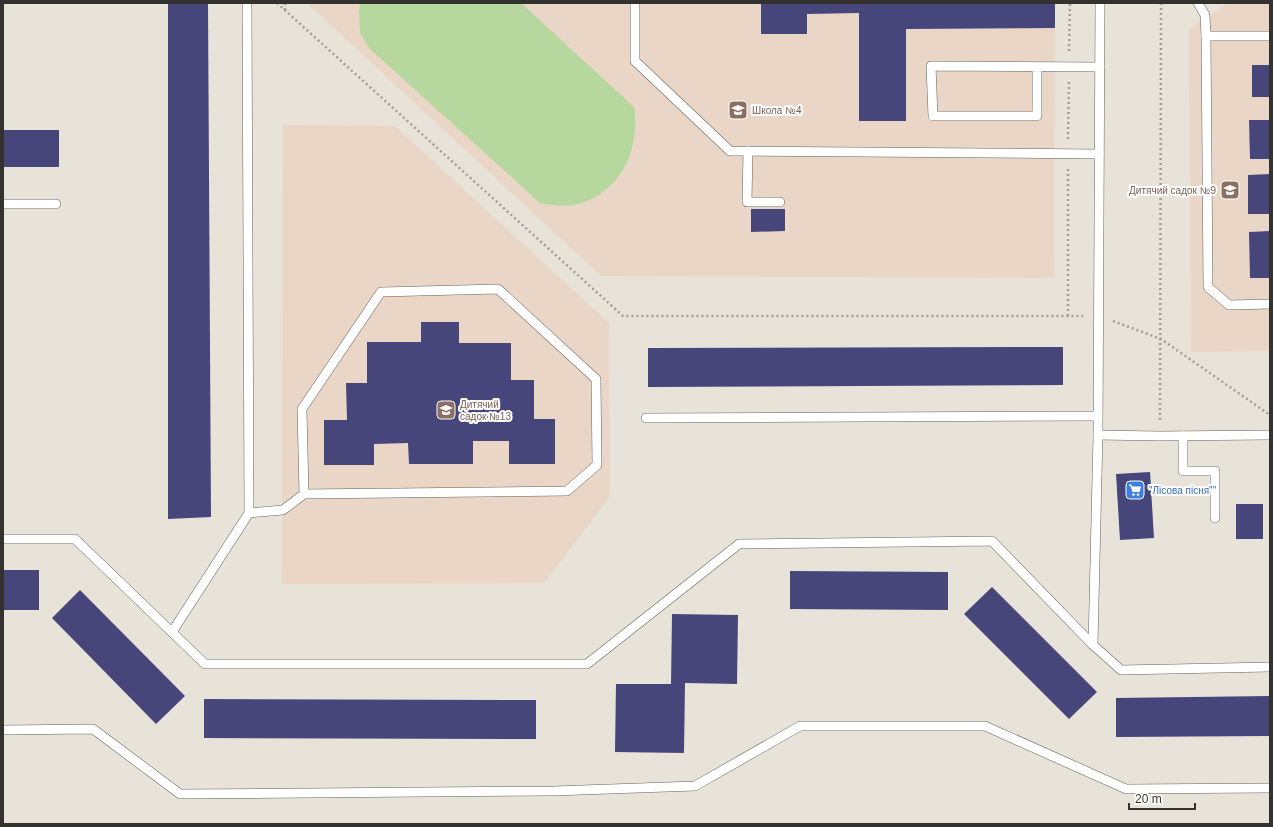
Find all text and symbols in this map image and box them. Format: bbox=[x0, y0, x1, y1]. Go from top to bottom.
school or university icon: Школа №4 bbox=[727, 99, 749, 121]
place label: Школа №4 bbox=[752, 105, 802, 116]
school or university icon: Дитячий садок №9 bbox=[1219, 179, 1241, 201]
place label: Дитячий садок №9 bbox=[1129, 185, 1216, 196]
school or university icon: Дитячий садок №13 bbox=[435, 399, 457, 421]
place label: Дитячий садок №13 bbox=[460, 399, 511, 422]
supermarket icon: "Лісова пісня"" bbox=[1124, 479, 1146, 501]
place label: "Лісова пісня"" bbox=[1149, 485, 1217, 496]
scale bar bbox=[1129, 785, 1195, 811]
text: 20 m bbox=[1135, 792, 1162, 806]

